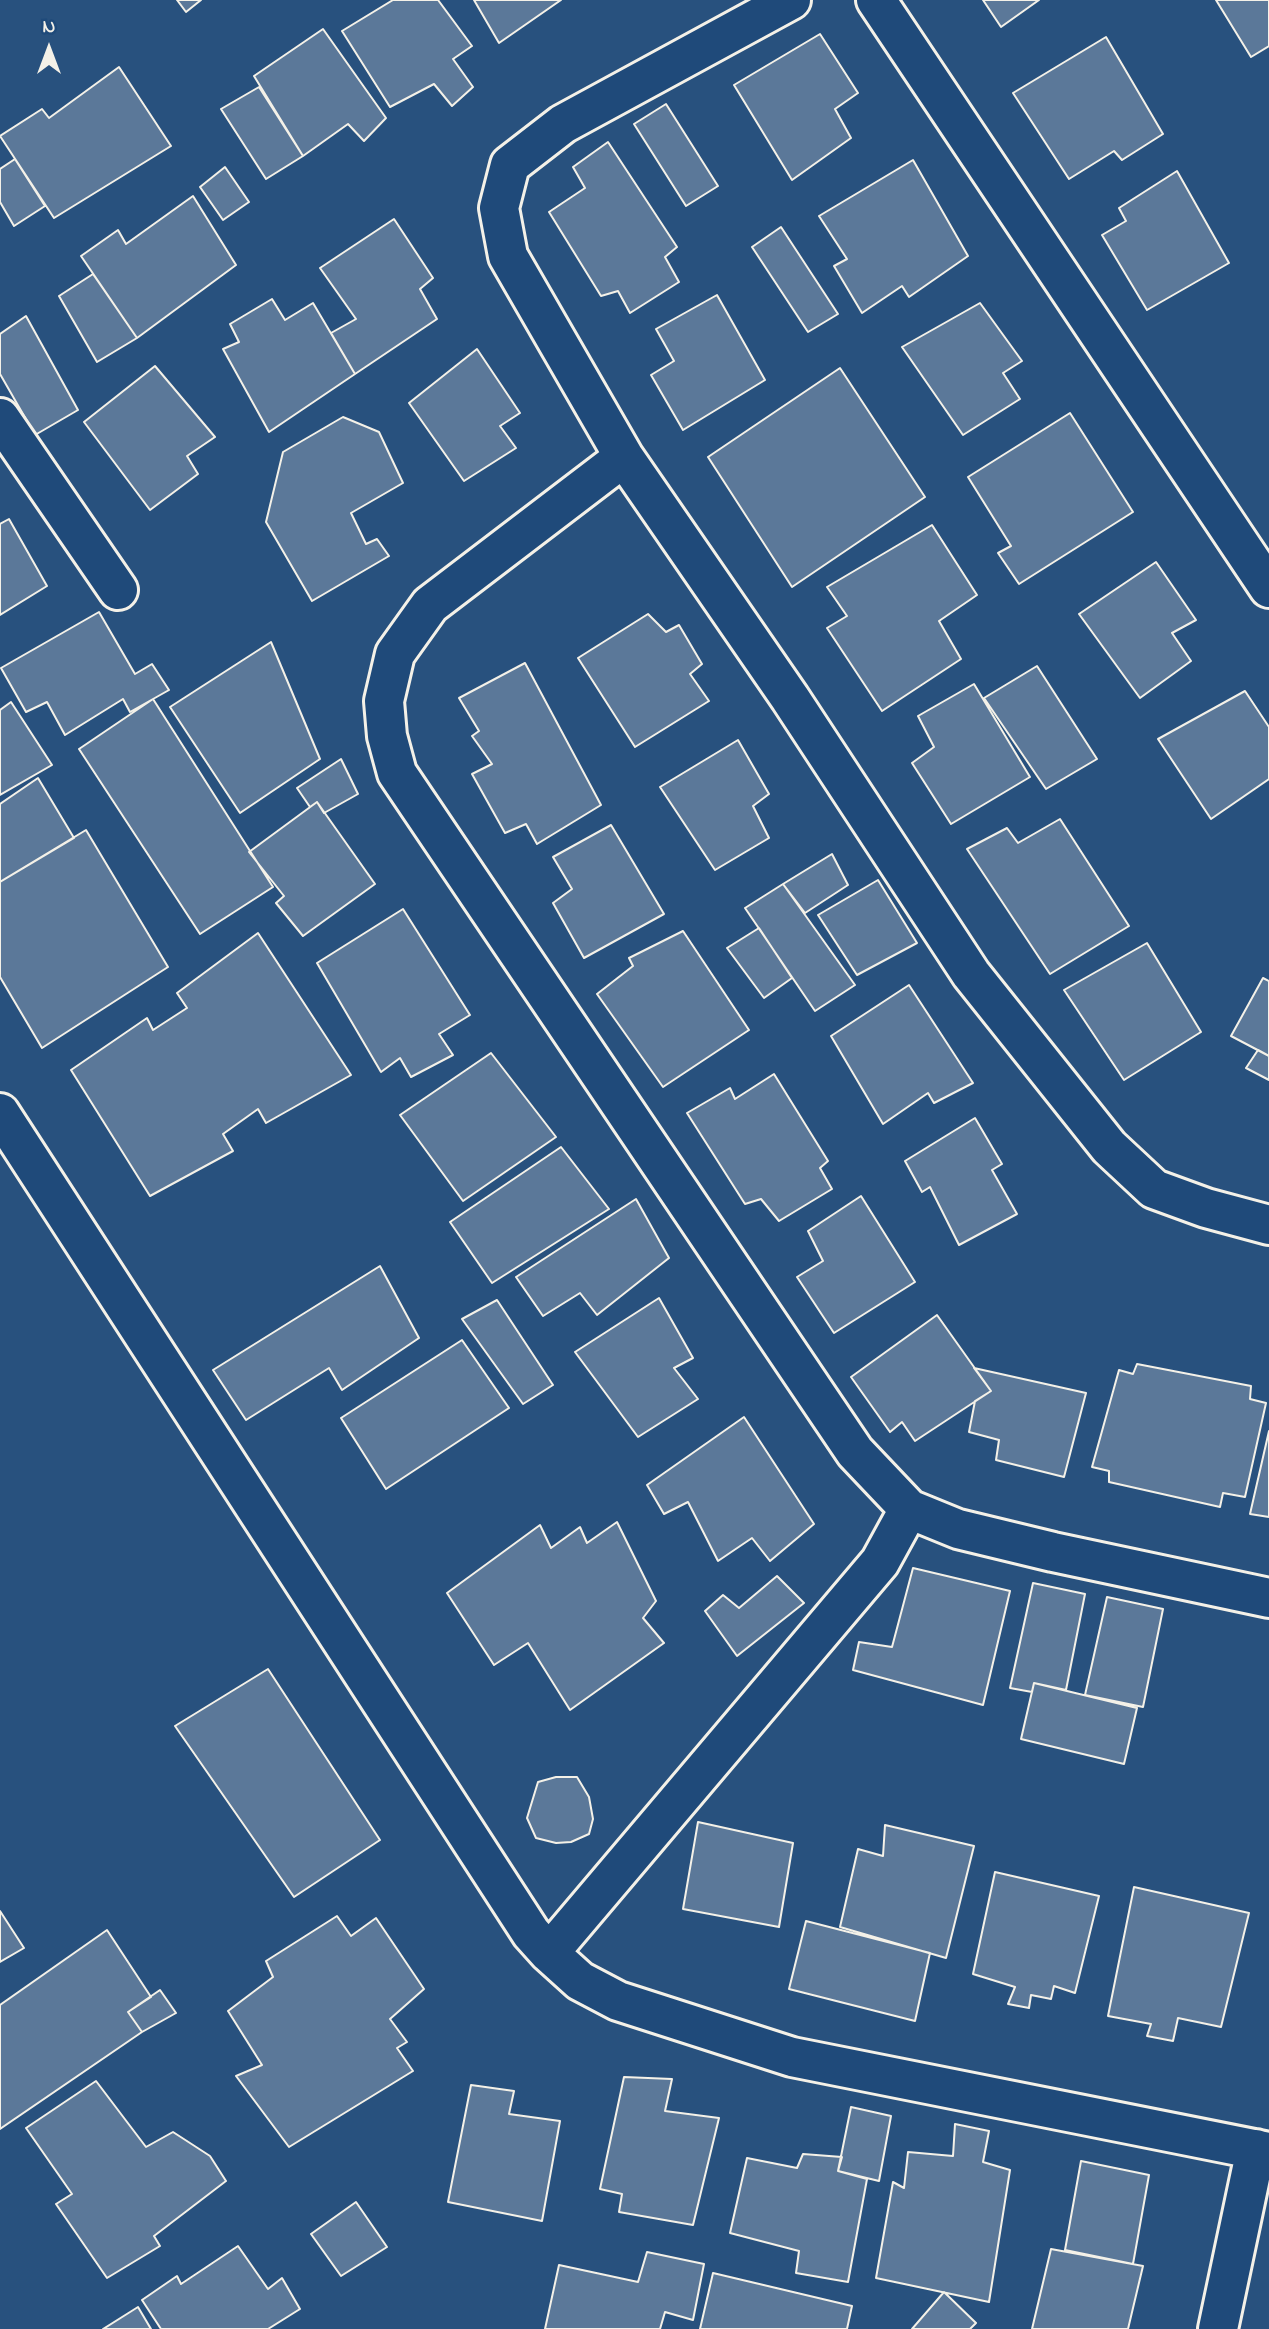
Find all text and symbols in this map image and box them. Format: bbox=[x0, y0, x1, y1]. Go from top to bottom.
north arrow bbox=[14, 14, 84, 84]
text: N bbox=[43, 14, 55, 41]

